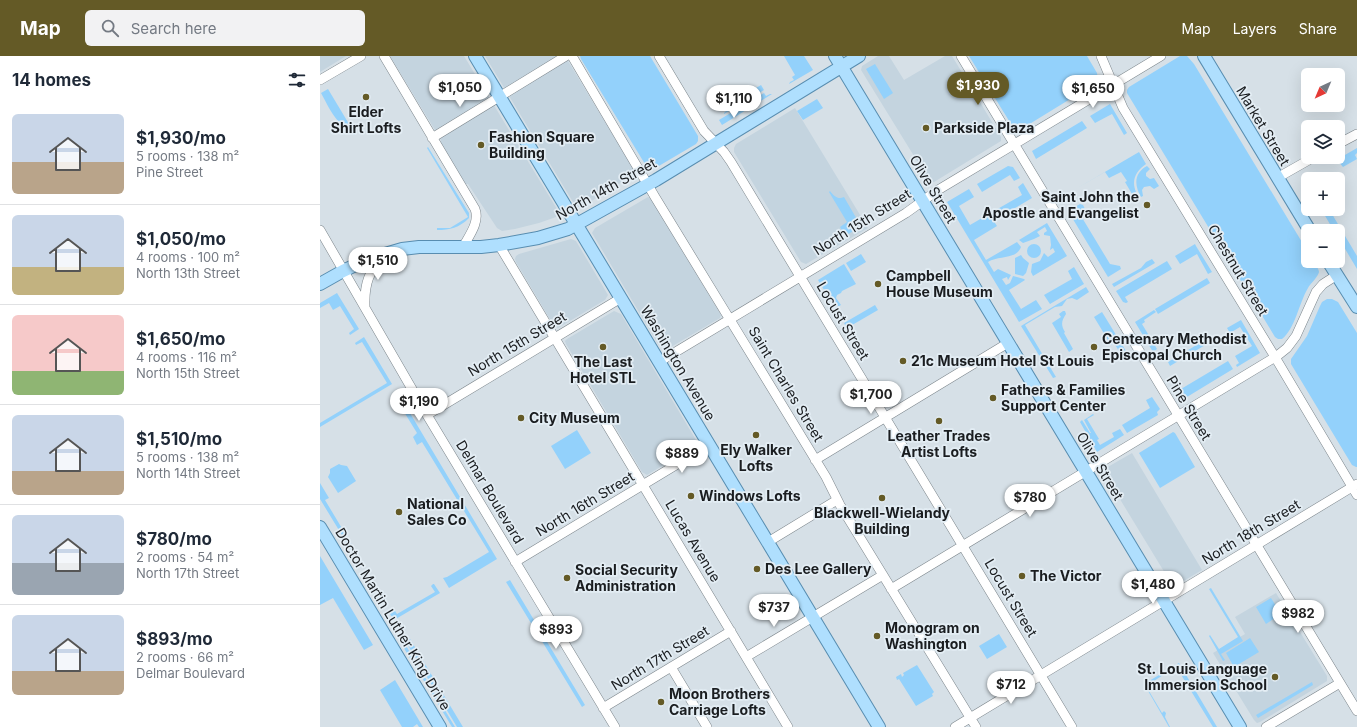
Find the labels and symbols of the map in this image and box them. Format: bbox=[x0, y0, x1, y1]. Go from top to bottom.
north arrow bbox=[1301, 68, 1345, 112]
pin: $1,930 bbox=[945, 72, 1011, 106]
pin: $1,050 bbox=[427, 74, 493, 108]
pin: $1,650 bbox=[1060, 75, 1126, 109]
street label: Market Street bbox=[1233, 83, 1294, 169]
pin: $1,110 bbox=[701, 85, 767, 119]
marker: Elder Shirt Lofts bbox=[361, 92, 371, 102]
place label: Elder Shirt Lofts bbox=[331, 103, 401, 136]
place label: Parkside Plaza bbox=[934, 119, 1034, 136]
marker: Parkside Plaza bbox=[921, 123, 931, 133]
place label: Fashion Square Building bbox=[489, 128, 595, 161]
marker: Fashion Square Building bbox=[476, 140, 486, 150]
street label: Olive Street bbox=[906, 151, 961, 226]
street label: North 14th Street bbox=[553, 154, 659, 223]
street label: North 15th Street bbox=[810, 185, 914, 258]
place label: Saint John the Apostle and Evangelist bbox=[982, 188, 1139, 221]
marker: Saint John the Apostle and Evangelist bbox=[1142, 200, 1152, 210]
street label: Chestnut Street bbox=[1205, 221, 1273, 319]
pin: $1,510 bbox=[345, 247, 411, 281]
place label: Campbell House Museum bbox=[886, 267, 993, 300]
street label: Locust Street bbox=[813, 279, 874, 363]
marker: Campbell House Museum bbox=[873, 279, 883, 289]
street label: Washington Avenue bbox=[637, 302, 719, 423]
street label: North 15th Street bbox=[464, 307, 569, 380]
street label: Saint Charles Street bbox=[745, 323, 828, 445]
place label: Centenary Methodist Episcopal Church bbox=[1102, 330, 1247, 363]
marker: The Last Hotel STL bbox=[598, 342, 608, 352]
marker: Centenary Methodist Episcopal Church bbox=[1089, 342, 1099, 352]
place label: 21c Museum Hotel St Louis bbox=[911, 352, 1094, 369]
place label: The Last Hotel STL bbox=[570, 353, 636, 386]
marker: 21c Museum Hotel St Louis bbox=[898, 356, 908, 366]
street label: Pine Street bbox=[1164, 372, 1216, 443]
pin: $1,700 bbox=[838, 381, 904, 415]
place label: Fathers & Families Support Center bbox=[1001, 381, 1126, 414]
pin: $1,190 bbox=[386, 388, 452, 422]
marker: Fathers & Families Support Center bbox=[988, 393, 998, 403]
place label: City Museum bbox=[529, 409, 620, 426]
marker: City Museum bbox=[516, 413, 526, 423]
marker: Leather Trades Artist Lofts bbox=[934, 416, 944, 426]
place label: Leather Trades Artist Lofts bbox=[888, 427, 991, 460]
street label: Olive Street bbox=[1073, 428, 1128, 503]
marker: Ely Walker Lofts bbox=[751, 430, 761, 440]
street label: Delmar Boulevard bbox=[453, 437, 528, 546]
pin: $889 bbox=[658, 440, 706, 474]
place label: Ely Walker Lofts bbox=[720, 441, 792, 474]
street label: North 16th Street bbox=[532, 467, 637, 540]
pin: $780 bbox=[1006, 484, 1054, 518]
place label: Windows Lofts bbox=[699, 487, 801, 504]
marker: Windows Lofts bbox=[686, 491, 696, 501]
marker: Blackwell-Wielandy Building bbox=[877, 493, 887, 503]
place label: National Sales Co bbox=[407, 495, 467, 528]
street label: North 18th Street bbox=[1198, 495, 1303, 568]
street label: Lucas Avenue bbox=[662, 497, 725, 585]
place label: Blackwell-Wielandy Building bbox=[814, 504, 951, 537]
marker: National Sales Co bbox=[394, 507, 404, 517]
street label: Doctor Martin Luther King Drive bbox=[332, 524, 455, 713]
street label: Locust Street bbox=[981, 556, 1042, 640]
place label: Des Lee Gallery bbox=[765, 560, 872, 577]
place label: Social Security Administration bbox=[575, 561, 679, 594]
marker: Des Lee Gallery bbox=[752, 564, 762, 574]
place label: The Victor bbox=[1030, 567, 1102, 584]
marker: The Victor bbox=[1017, 571, 1027, 581]
pin: $1,480 bbox=[1120, 571, 1186, 605]
marker: Social Security Administration bbox=[562, 573, 572, 583]
pin: $737 bbox=[750, 594, 798, 628]
pin: $982 bbox=[1274, 600, 1322, 634]
pin: $893 bbox=[532, 616, 580, 650]
place label: Monogram on Washington bbox=[885, 619, 980, 652]
street label: North 17th Street bbox=[608, 621, 712, 693]
marker: Monogram on Washington bbox=[872, 631, 882, 641]
place label: St. Louis Language Immersion School bbox=[1137, 660, 1267, 693]
pin: $712 bbox=[987, 671, 1035, 705]
marker: St. Louis Language Immersion School bbox=[1270, 672, 1280, 682]
place label: Moon Brothers Carriage Lofts bbox=[669, 685, 770, 718]
marker: Moon Brothers Carriage Lofts bbox=[656, 697, 666, 707]

